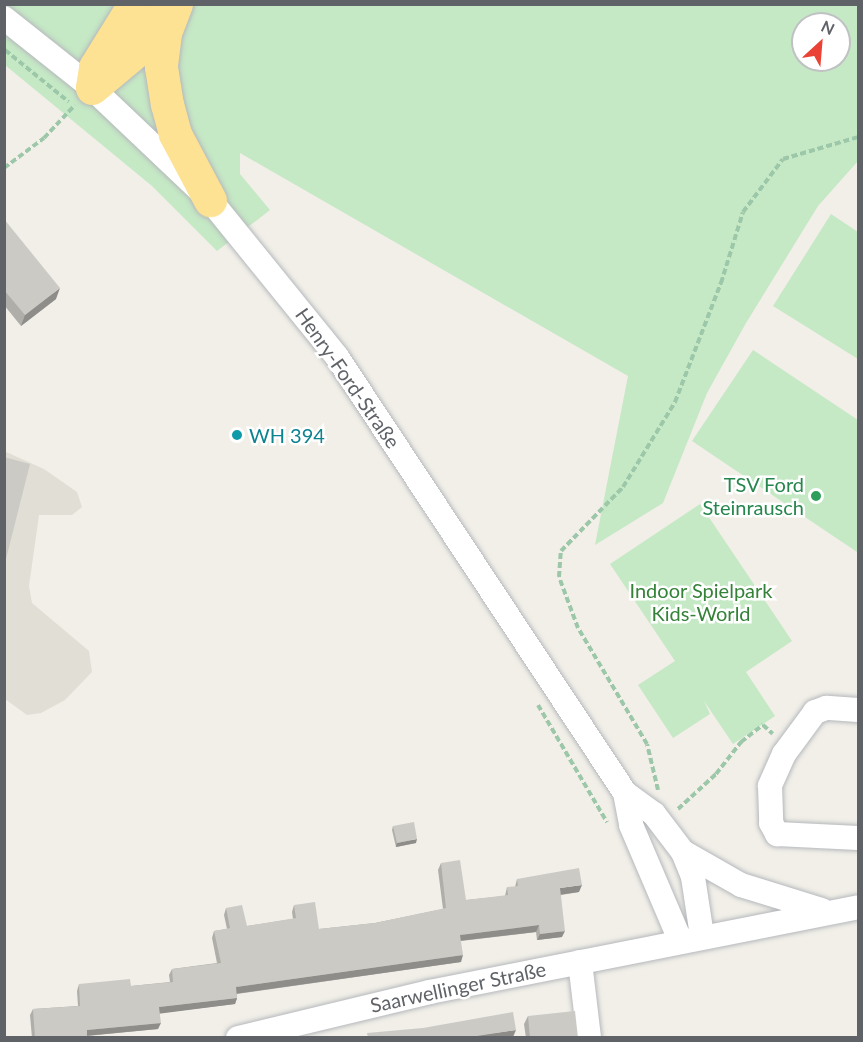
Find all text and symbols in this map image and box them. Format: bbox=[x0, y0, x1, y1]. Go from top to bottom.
north arrow bbox=[791, 12, 851, 72]
text: N bbox=[819, 16, 838, 38]
street label: Henry-Ford-Straße bbox=[291, 303, 405, 453]
place label: WH 394 bbox=[249, 423, 325, 447]
marker: WH 394 bbox=[230, 428, 244, 442]
place label: TSV Ford Steinrausch bbox=[702, 472, 804, 519]
marker: TSV Ford Steinrausch bbox=[809, 489, 823, 503]
park label: Indoor Spielpark Kids-World bbox=[629, 579, 773, 626]
street label: Saarwellinger Straße bbox=[368, 957, 548, 1017]

